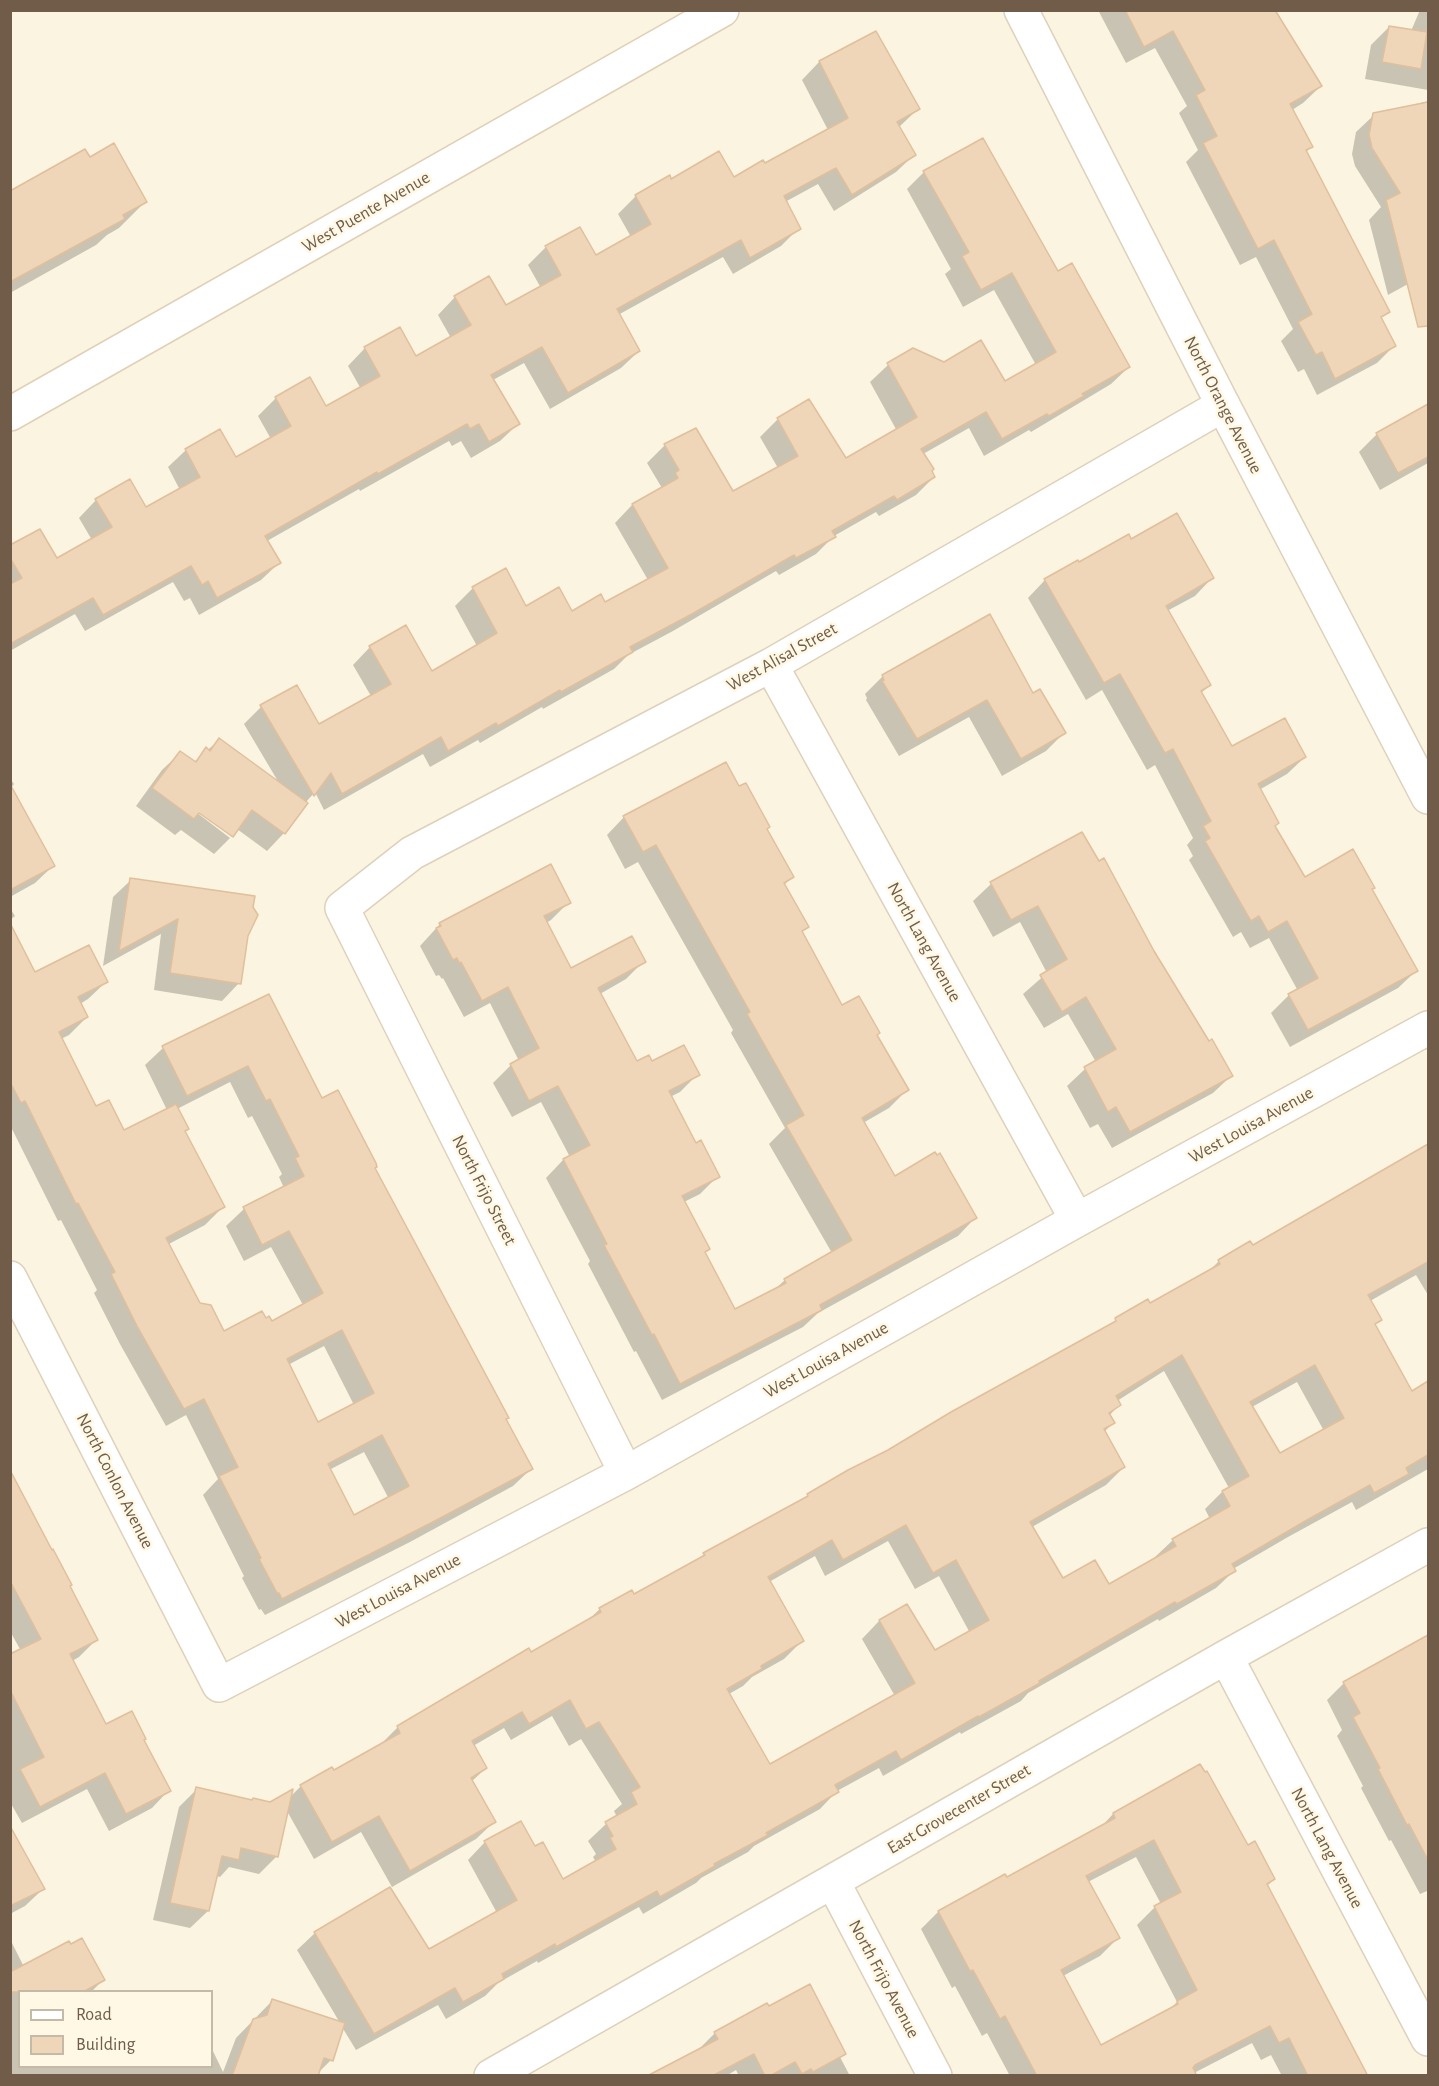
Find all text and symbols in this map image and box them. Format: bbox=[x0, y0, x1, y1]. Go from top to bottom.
street label: West Puente Avenue bbox=[298, 167, 434, 257]
street label: North Orange Avenue bbox=[1179, 333, 1267, 477]
street label: West Alisal Street bbox=[723, 618, 841, 696]
street label: North Lang Avenue bbox=[882, 878, 966, 1006]
street label: West Louisa Avenue bbox=[1185, 1082, 1317, 1168]
street label: North Frijo Street bbox=[447, 1131, 521, 1249]
street label: West Louisa Avenue bbox=[760, 1317, 892, 1403]
street label: North Conlon Avenue bbox=[71, 1410, 159, 1552]
street label: West Louisa Avenue bbox=[332, 1549, 464, 1633]
street label: East Grovecenter Street bbox=[883, 1759, 1035, 1859]
street label: North Lang Avenue bbox=[1286, 1784, 1368, 1912]
street label: North Frijo Avenue bbox=[844, 1916, 924, 2042]
legend bbox=[18, 1990, 213, 2068]
text: Road bbox=[76, 2006, 112, 2024]
text: Building bbox=[76, 2036, 135, 2054]

